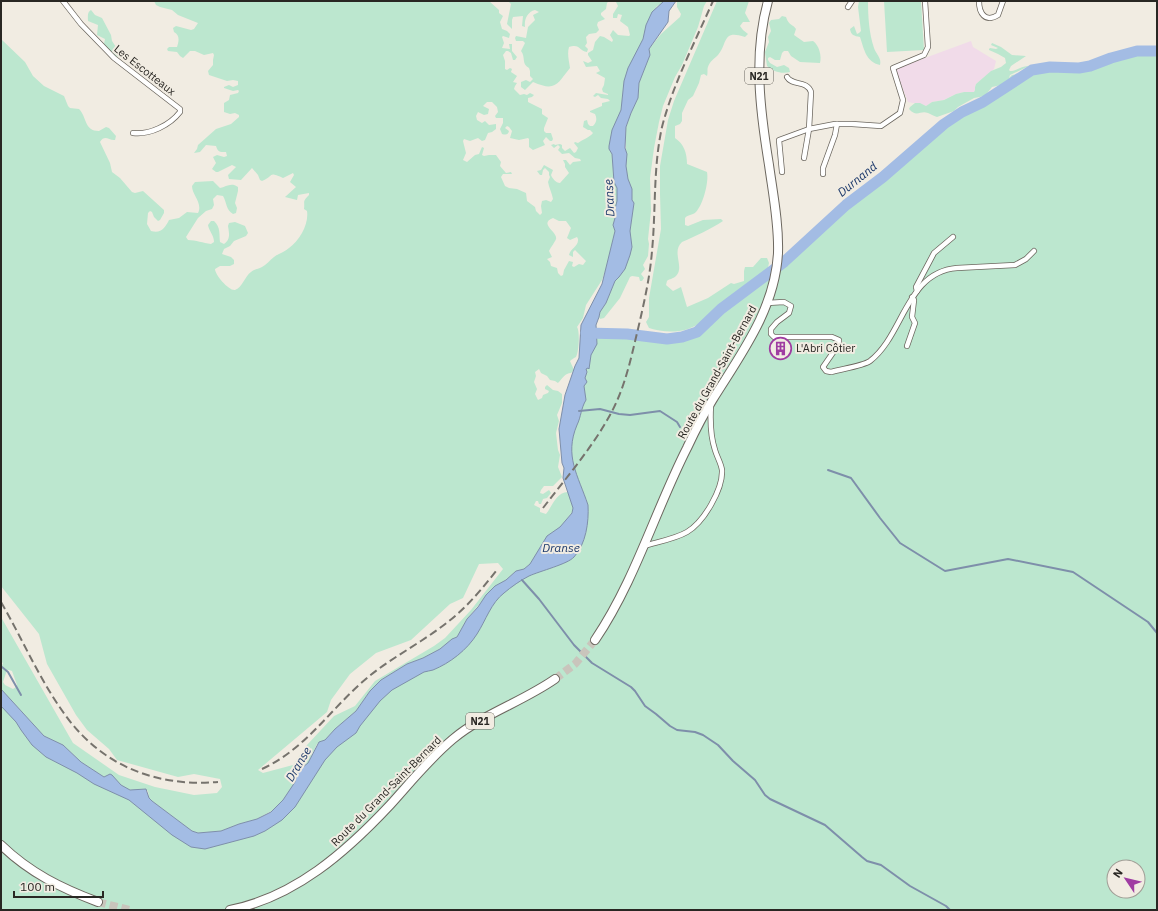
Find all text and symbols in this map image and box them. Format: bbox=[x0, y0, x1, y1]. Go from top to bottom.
street label: Les Escotteaux bbox=[111, 42, 179, 99]
road number: N21 bbox=[745, 68, 773, 84]
water label: Durnand bbox=[834, 159, 880, 199]
water label: Dranse bbox=[601, 179, 617, 217]
street label: Route du Grand-Saint-Bernard bbox=[674, 303, 760, 441]
building icon: L'Abri Côtier bbox=[768, 335, 794, 361]
place label: L'Abri Côtier bbox=[796, 341, 855, 355]
water label: Dranse bbox=[542, 540, 580, 555]
road number: N21 bbox=[466, 713, 494, 729]
street label: Route du Grand-Saint-Bernard bbox=[328, 733, 444, 849]
water label: Dranse bbox=[282, 744, 314, 784]
north arrow bbox=[1106, 859, 1146, 899]
text: N bbox=[1110, 866, 1126, 881]
scale bar bbox=[14, 873, 103, 899]
text: 100 m bbox=[20, 879, 55, 894]

